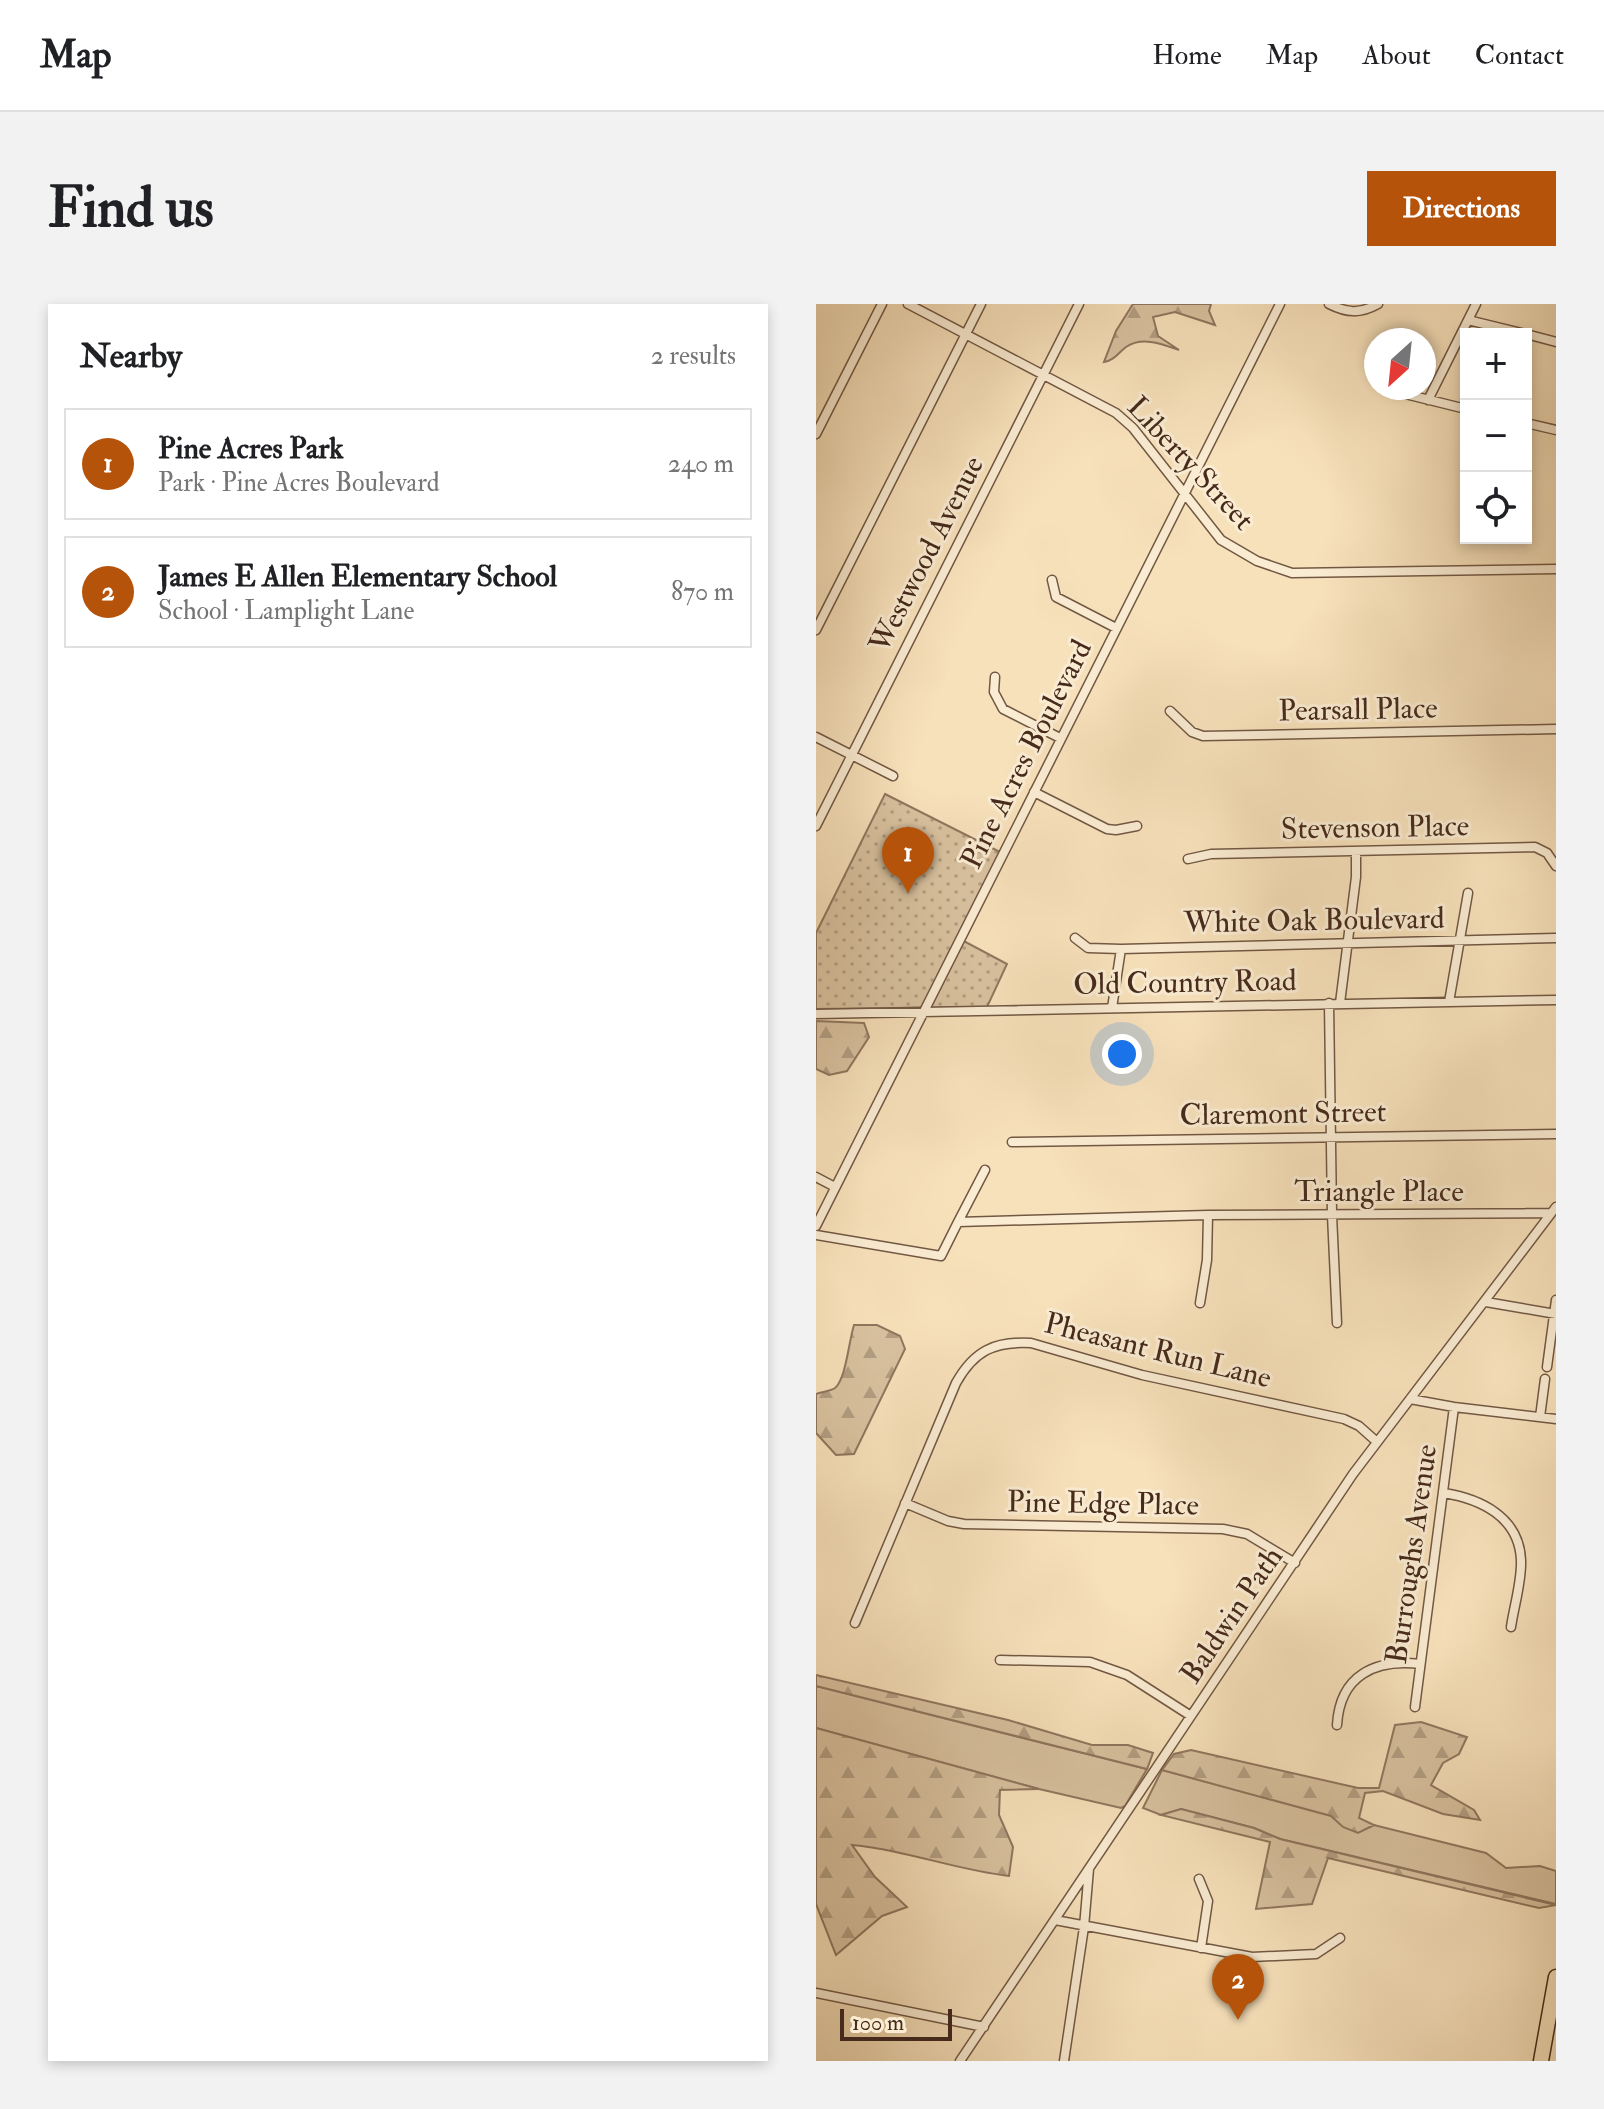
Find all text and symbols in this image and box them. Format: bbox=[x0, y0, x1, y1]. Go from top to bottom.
text: Map bbox=[40, 31, 111, 79]
text: Home bbox=[1152, 38, 1222, 73]
text: Map bbox=[1266, 38, 1318, 73]
text: About bbox=[1362, 38, 1431, 73]
text: Contact bbox=[1475, 38, 1564, 73]
button: Directions bbox=[1367, 171, 1556, 246]
text: Find us bbox=[48, 173, 214, 244]
north arrow bbox=[1364, 328, 1436, 400]
map controls bbox=[1460, 328, 1532, 544]
button: + bbox=[1460, 328, 1532, 400]
text: Nearby bbox=[80, 335, 182, 378]
text: 2 results bbox=[651, 340, 736, 372]
street label: Liberty Street bbox=[1119, 389, 1262, 538]
button: − bbox=[1460, 400, 1532, 472]
text: Pine Acres Park bbox=[158, 430, 344, 467]
text: 1 bbox=[103, 448, 113, 480]
text: 240 m bbox=[668, 448, 734, 480]
street label: Westwood Avenue bbox=[861, 450, 992, 660]
text: Park · Pine Acres Boulevard bbox=[158, 467, 440, 499]
button: locate bbox=[1460, 472, 1532, 544]
text: James E Allen Elementary School bbox=[158, 558, 557, 595]
text: 2 bbox=[101, 576, 115, 608]
text: 870 m bbox=[671, 576, 734, 608]
text: School · Lamplight Lane bbox=[158, 595, 414, 627]
street label: Pine Acres Boulevard bbox=[953, 633, 1100, 875]
street label: Pearsall Place bbox=[1278, 690, 1438, 729]
street label: Stevenson Place bbox=[1281, 807, 1469, 848]
pin: 1 bbox=[882, 827, 934, 893]
street label: White Oak Boulevard bbox=[1182, 900, 1445, 941]
street label: Old Country Road bbox=[1073, 962, 1297, 1003]
your location bbox=[1102, 1034, 1142, 1074]
street label: Claremont Street bbox=[1179, 1093, 1387, 1134]
street label: Triangle Place bbox=[1294, 1173, 1464, 1210]
street label: Pheasant Run Lane bbox=[1041, 1304, 1275, 1397]
street label: Burroughs Avenue bbox=[1378, 1442, 1445, 1666]
street label: Pine Edge Place bbox=[1007, 1483, 1199, 1524]
street label: Baldwin Path bbox=[1172, 1540, 1291, 1691]
pin: 2 bbox=[1212, 1954, 1264, 2020]
scale bar bbox=[840, 2005, 952, 2041]
text: 100 m bbox=[852, 2009, 904, 2037]

